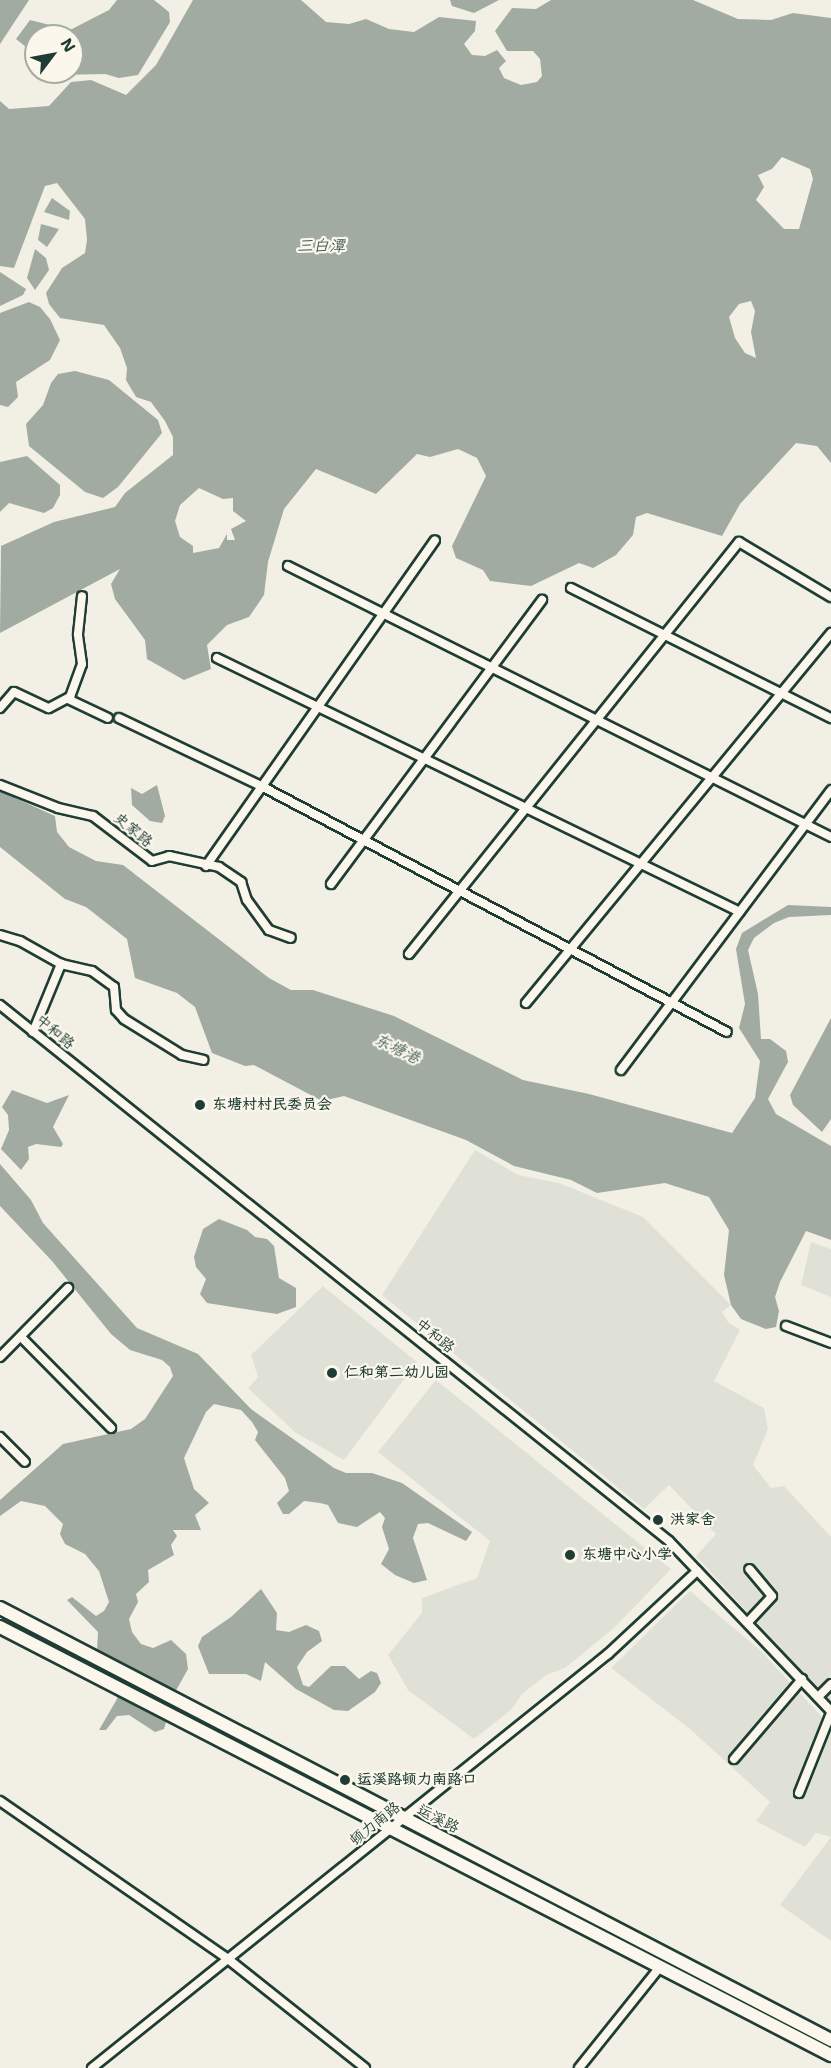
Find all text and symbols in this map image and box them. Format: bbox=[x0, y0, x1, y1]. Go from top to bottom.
north arrow bbox=[24, 24, 84, 84]
text: N bbox=[56, 34, 80, 56]
water label: 三白潭 bbox=[297, 236, 345, 256]
street label: 史家路 bbox=[110, 809, 156, 851]
street label: 中和路 bbox=[32, 1011, 78, 1053]
water label: 东塘港 bbox=[371, 1030, 423, 1068]
place label: 东塘村村民委员会 bbox=[212, 1096, 332, 1114]
marker: 东塘村村民委员会 bbox=[193, 1098, 207, 1112]
street label: 中和路 bbox=[412, 1315, 458, 1357]
place label: 仁和第二幼儿园 bbox=[344, 1364, 449, 1382]
marker: 仁和第二幼儿园 bbox=[325, 1366, 339, 1380]
place label: 洪家舍 bbox=[670, 1511, 715, 1529]
marker: 洪家舍 bbox=[651, 1513, 665, 1527]
place label: 东塘中心小学 bbox=[582, 1546, 672, 1564]
marker: 东塘中心小学 bbox=[563, 1548, 577, 1562]
place label: 运溪路顿力南路口 bbox=[357, 1771, 477, 1789]
marker: 运溪路顿力南路口 bbox=[338, 1773, 352, 1787]
street label: 顿力南路 bbox=[346, 1798, 404, 1850]
street label: 运溪路 bbox=[414, 1801, 462, 1837]

